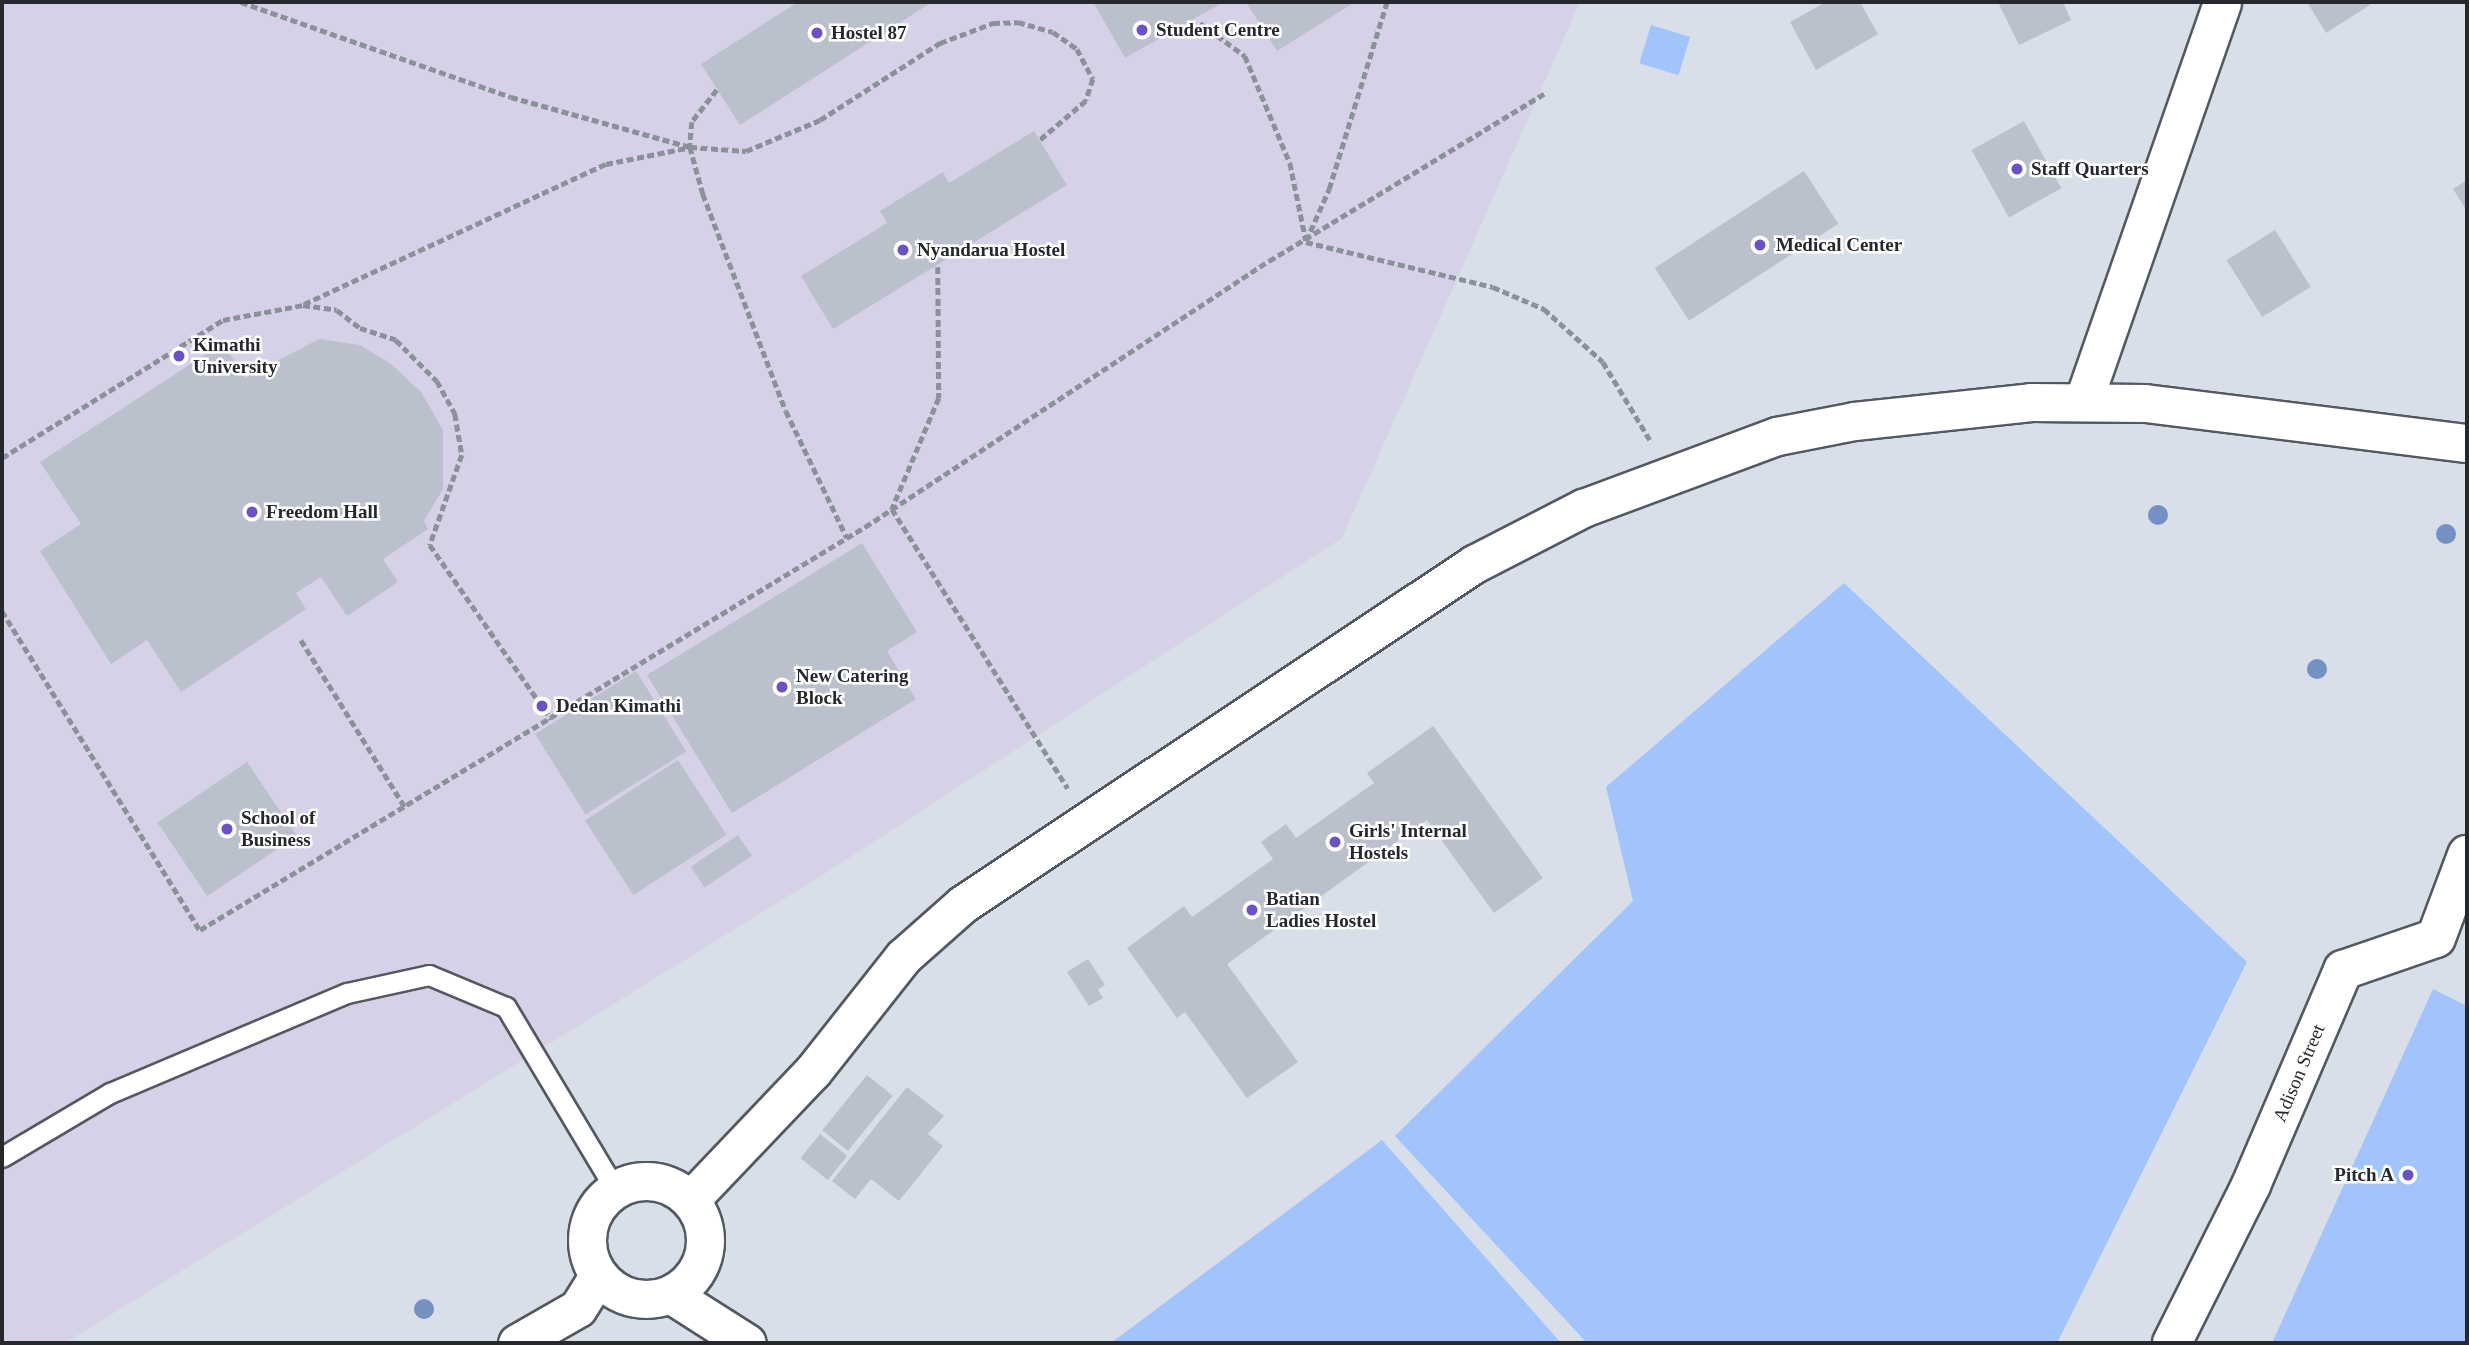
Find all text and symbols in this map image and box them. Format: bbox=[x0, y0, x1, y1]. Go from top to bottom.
place label: Student Centre bbox=[1156, 19, 1280, 41]
place label: Hostel 87 bbox=[831, 22, 906, 44]
marker: Student Centre bbox=[1134, 22, 1150, 38]
marker: Hostel 87 bbox=[809, 25, 825, 41]
place label: Staff Quarters bbox=[2031, 158, 2149, 180]
marker: Staff Quarters bbox=[2009, 161, 2025, 177]
place label: Medical Center bbox=[1776, 234, 1902, 256]
marker: Medical Center bbox=[1750, 235, 1770, 255]
place label: Nyandarua Hostel bbox=[917, 239, 1065, 261]
marker: Nyandarua Hostel bbox=[895, 242, 911, 258]
place label: Kimathi University bbox=[193, 334, 277, 378]
marker: Kimathi University bbox=[171, 348, 187, 364]
place label: Freedom Hall bbox=[266, 501, 378, 523]
marker: Freedom Hall bbox=[244, 504, 260, 520]
place label: New Catering Block bbox=[796, 665, 908, 709]
marker: New Catering Block bbox=[774, 679, 790, 695]
place label: Dedan Kimathi bbox=[556, 695, 681, 717]
marker: Dedan Kimathi bbox=[534, 698, 550, 714]
place label: School of Business bbox=[241, 807, 315, 851]
place label: Girls' Internal Hostels bbox=[1349, 820, 1467, 864]
marker: School of Business bbox=[219, 821, 235, 837]
marker: Girls' Internal Hostels bbox=[1327, 834, 1343, 850]
place label: Batian Ladies Hostel bbox=[1266, 888, 1376, 932]
marker: Batian Ladies Hostel bbox=[1244, 902, 1260, 918]
street label: Adison Street bbox=[2268, 1021, 2330, 1125]
place label: Pitch A bbox=[2333, 1164, 2394, 1186]
marker: Pitch A bbox=[2400, 1167, 2416, 1183]

